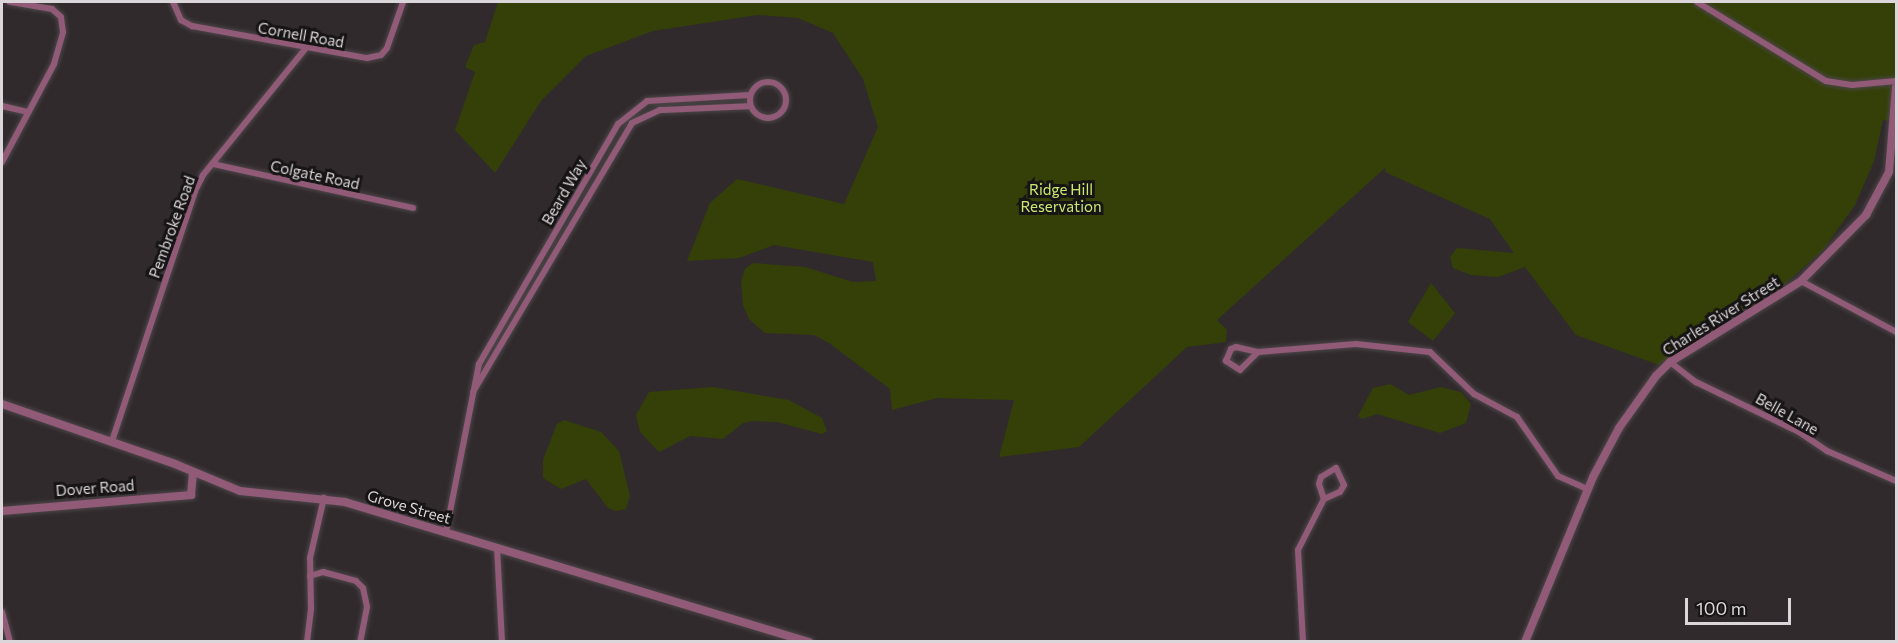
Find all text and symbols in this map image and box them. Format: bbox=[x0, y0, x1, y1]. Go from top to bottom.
street label: Cornell Road bbox=[256, 19, 346, 51]
street label: Beard Way bbox=[538, 156, 590, 228]
street label: Colgate Road bbox=[269, 157, 361, 193]
street label: Pembroke Road bbox=[145, 173, 199, 281]
park label: Ridge Hill Reservation bbox=[1020, 180, 1102, 215]
street label: Charles River Street bbox=[1659, 273, 1783, 359]
street label: Belle Lane bbox=[1752, 389, 1822, 439]
street label: Dover Road bbox=[55, 476, 135, 500]
street label: Grove Street bbox=[365, 486, 453, 528]
scale bar bbox=[1688, 586, 1794, 624]
text: 100 m bbox=[1696, 597, 1746, 619]

